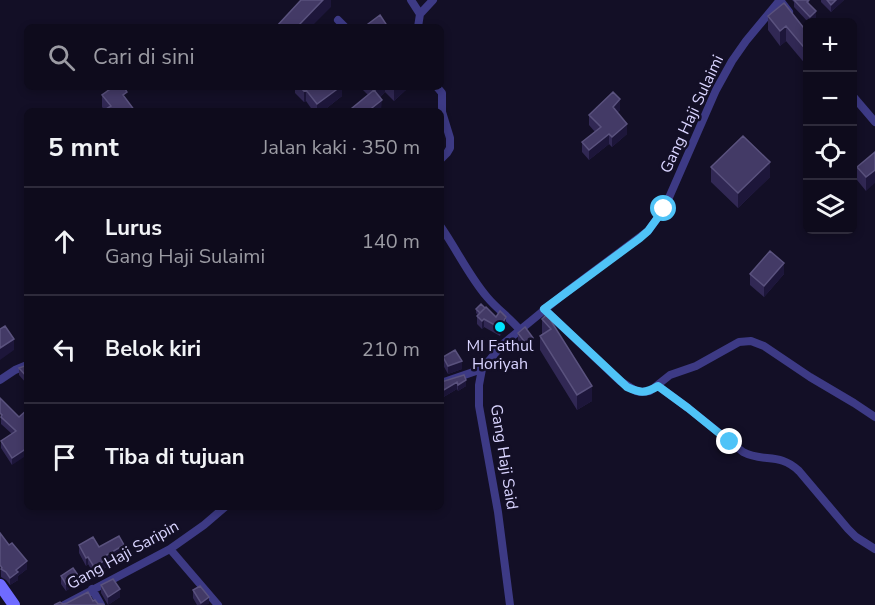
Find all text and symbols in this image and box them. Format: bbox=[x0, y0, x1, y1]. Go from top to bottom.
map controls bbox=[803, 18, 857, 234]
button: + bbox=[803, 18, 857, 72]
search box bbox=[24, 24, 444, 90]
icon: search bbox=[45, 41, 78, 74]
text: Cari di sini bbox=[93, 42, 195, 72]
street label: Gang Haji Sulaimi bbox=[655, 51, 729, 177]
button: − bbox=[803, 72, 857, 126]
button: locate bbox=[803, 126, 857, 180]
text: 5 mnt bbox=[48, 130, 119, 165]
text: Jalan kaki · 350 m bbox=[262, 134, 420, 161]
button: layers bbox=[803, 180, 857, 234]
route start bbox=[650, 195, 676, 221]
text: Lurus bbox=[105, 213, 162, 243]
icon: ahead bbox=[48, 225, 81, 258]
text: 140 m bbox=[362, 228, 420, 255]
text: Gang Haji Sulaimi bbox=[105, 243, 265, 270]
marker: MI Fathul Horiyah bbox=[493, 320, 507, 334]
icon: left bbox=[48, 333, 81, 366]
text: Belok kiri bbox=[105, 334, 201, 364]
place label: MI Fathul Horiyah bbox=[466, 335, 534, 375]
text: 210 m bbox=[362, 336, 420, 363]
street label: Gang Haji Said bbox=[485, 403, 523, 511]
route end bbox=[716, 428, 742, 454]
icon: arrive bbox=[48, 441, 81, 474]
text: Tiba di tujuan bbox=[105, 442, 245, 472]
street label: Gang Haji Saripin bbox=[63, 515, 183, 595]

